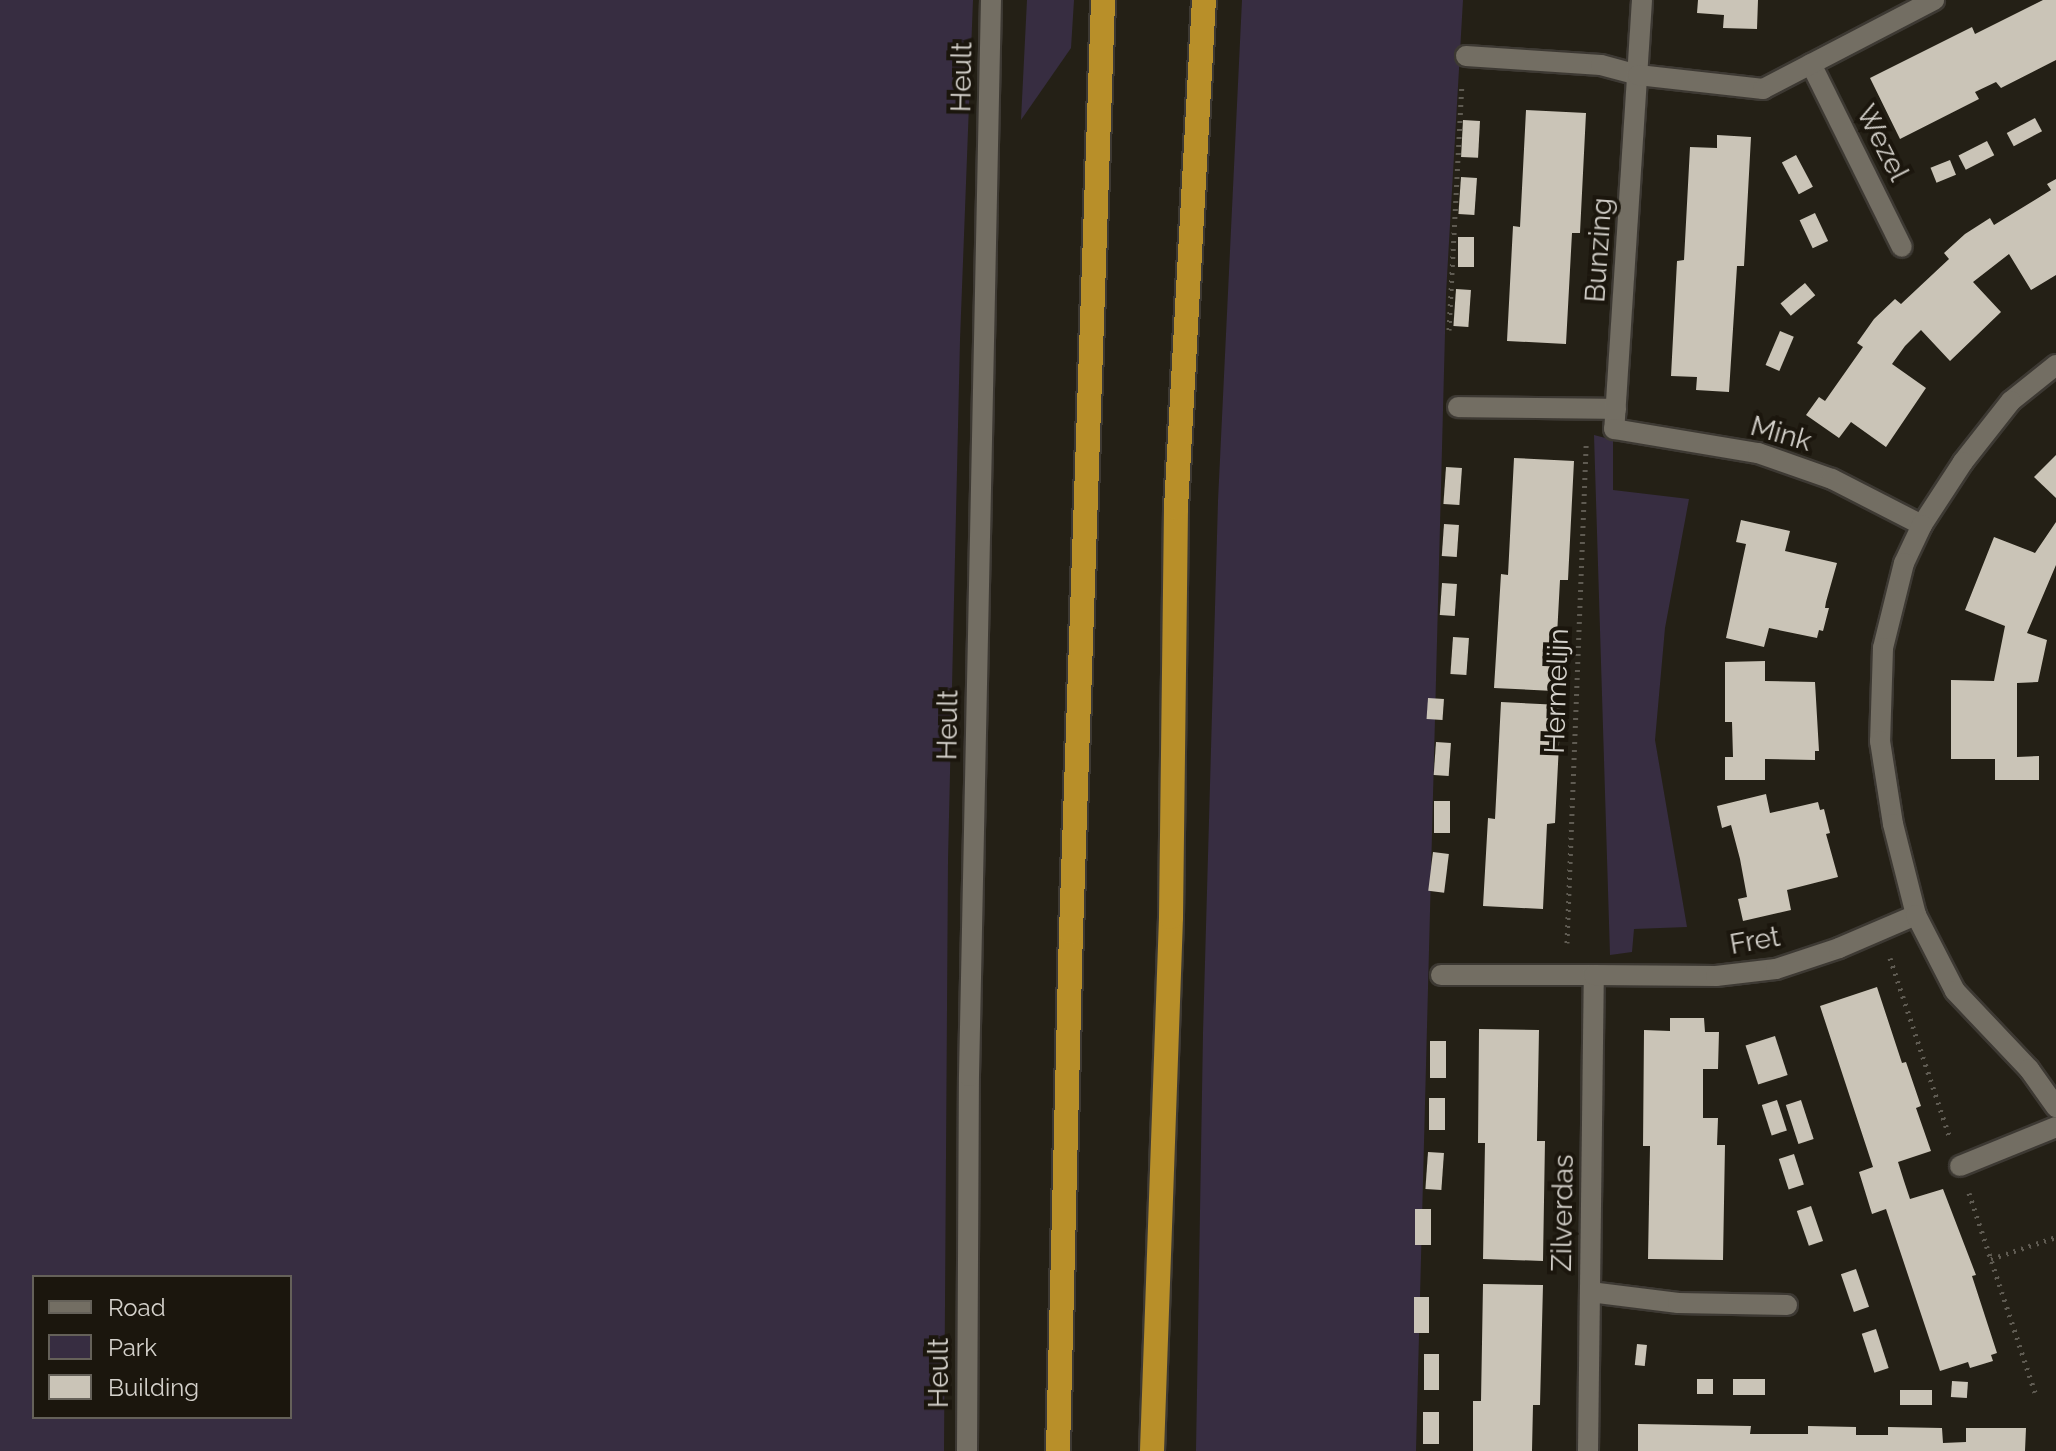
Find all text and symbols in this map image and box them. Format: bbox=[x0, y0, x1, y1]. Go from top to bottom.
street label: Heult bbox=[945, 41, 979, 113]
street label: Wezel bbox=[1849, 99, 1915, 187]
street label: Bunzing bbox=[1579, 196, 1619, 304]
street label: Mink bbox=[1747, 409, 1815, 459]
street label: Hermelijn bbox=[1538, 628, 1576, 754]
street label: Heult bbox=[931, 689, 965, 761]
street label: Fret bbox=[1727, 920, 1783, 962]
street label: Zilverdas bbox=[1545, 1154, 1581, 1272]
legend bbox=[32, 1275, 292, 1419]
text: Road bbox=[108, 1293, 166, 1322]
text: Park bbox=[108, 1333, 157, 1362]
street label: Heult bbox=[922, 1338, 956, 1408]
text: Building bbox=[108, 1373, 199, 1402]

